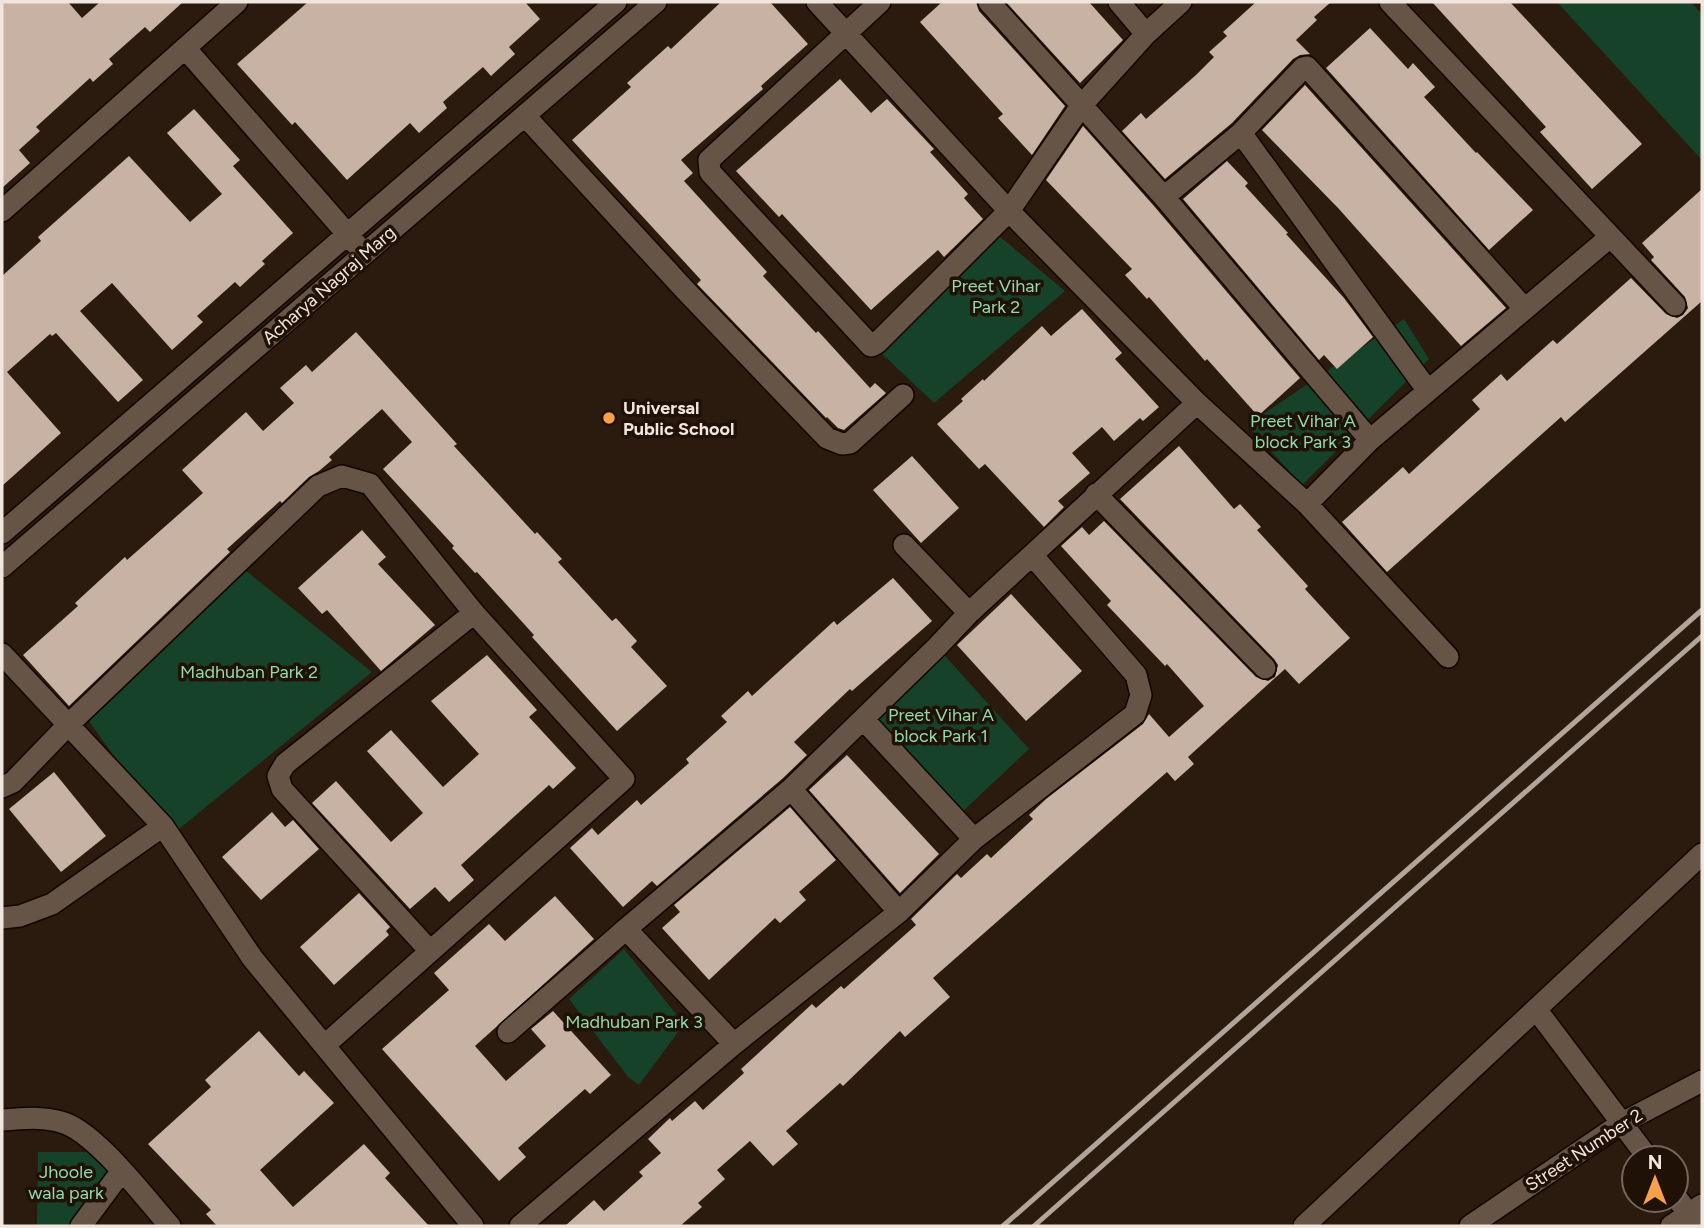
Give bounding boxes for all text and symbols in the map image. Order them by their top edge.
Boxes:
street label: Acharya Nagraj Marg [258,221,400,349]
park label: Preet Vihar Park 2 [951,275,1041,318]
place label: Universal Public School [623,397,734,440]
marker: Universal Public School [601,410,617,426]
park label: Preet Vihar A block Park 3 [1250,410,1356,453]
park label: Madhuban Park 2 [180,661,318,683]
park label: Preet Vihar A block Park 1 [888,704,994,747]
park label: Madhuban Park 3 [565,1011,703,1033]
street label: Street Number 2 [1521,1104,1647,1196]
north arrow [1620,1144,1690,1214]
text: N [1648,1151,1662,1174]
park label: Jhoole wala park [28,1161,104,1204]

